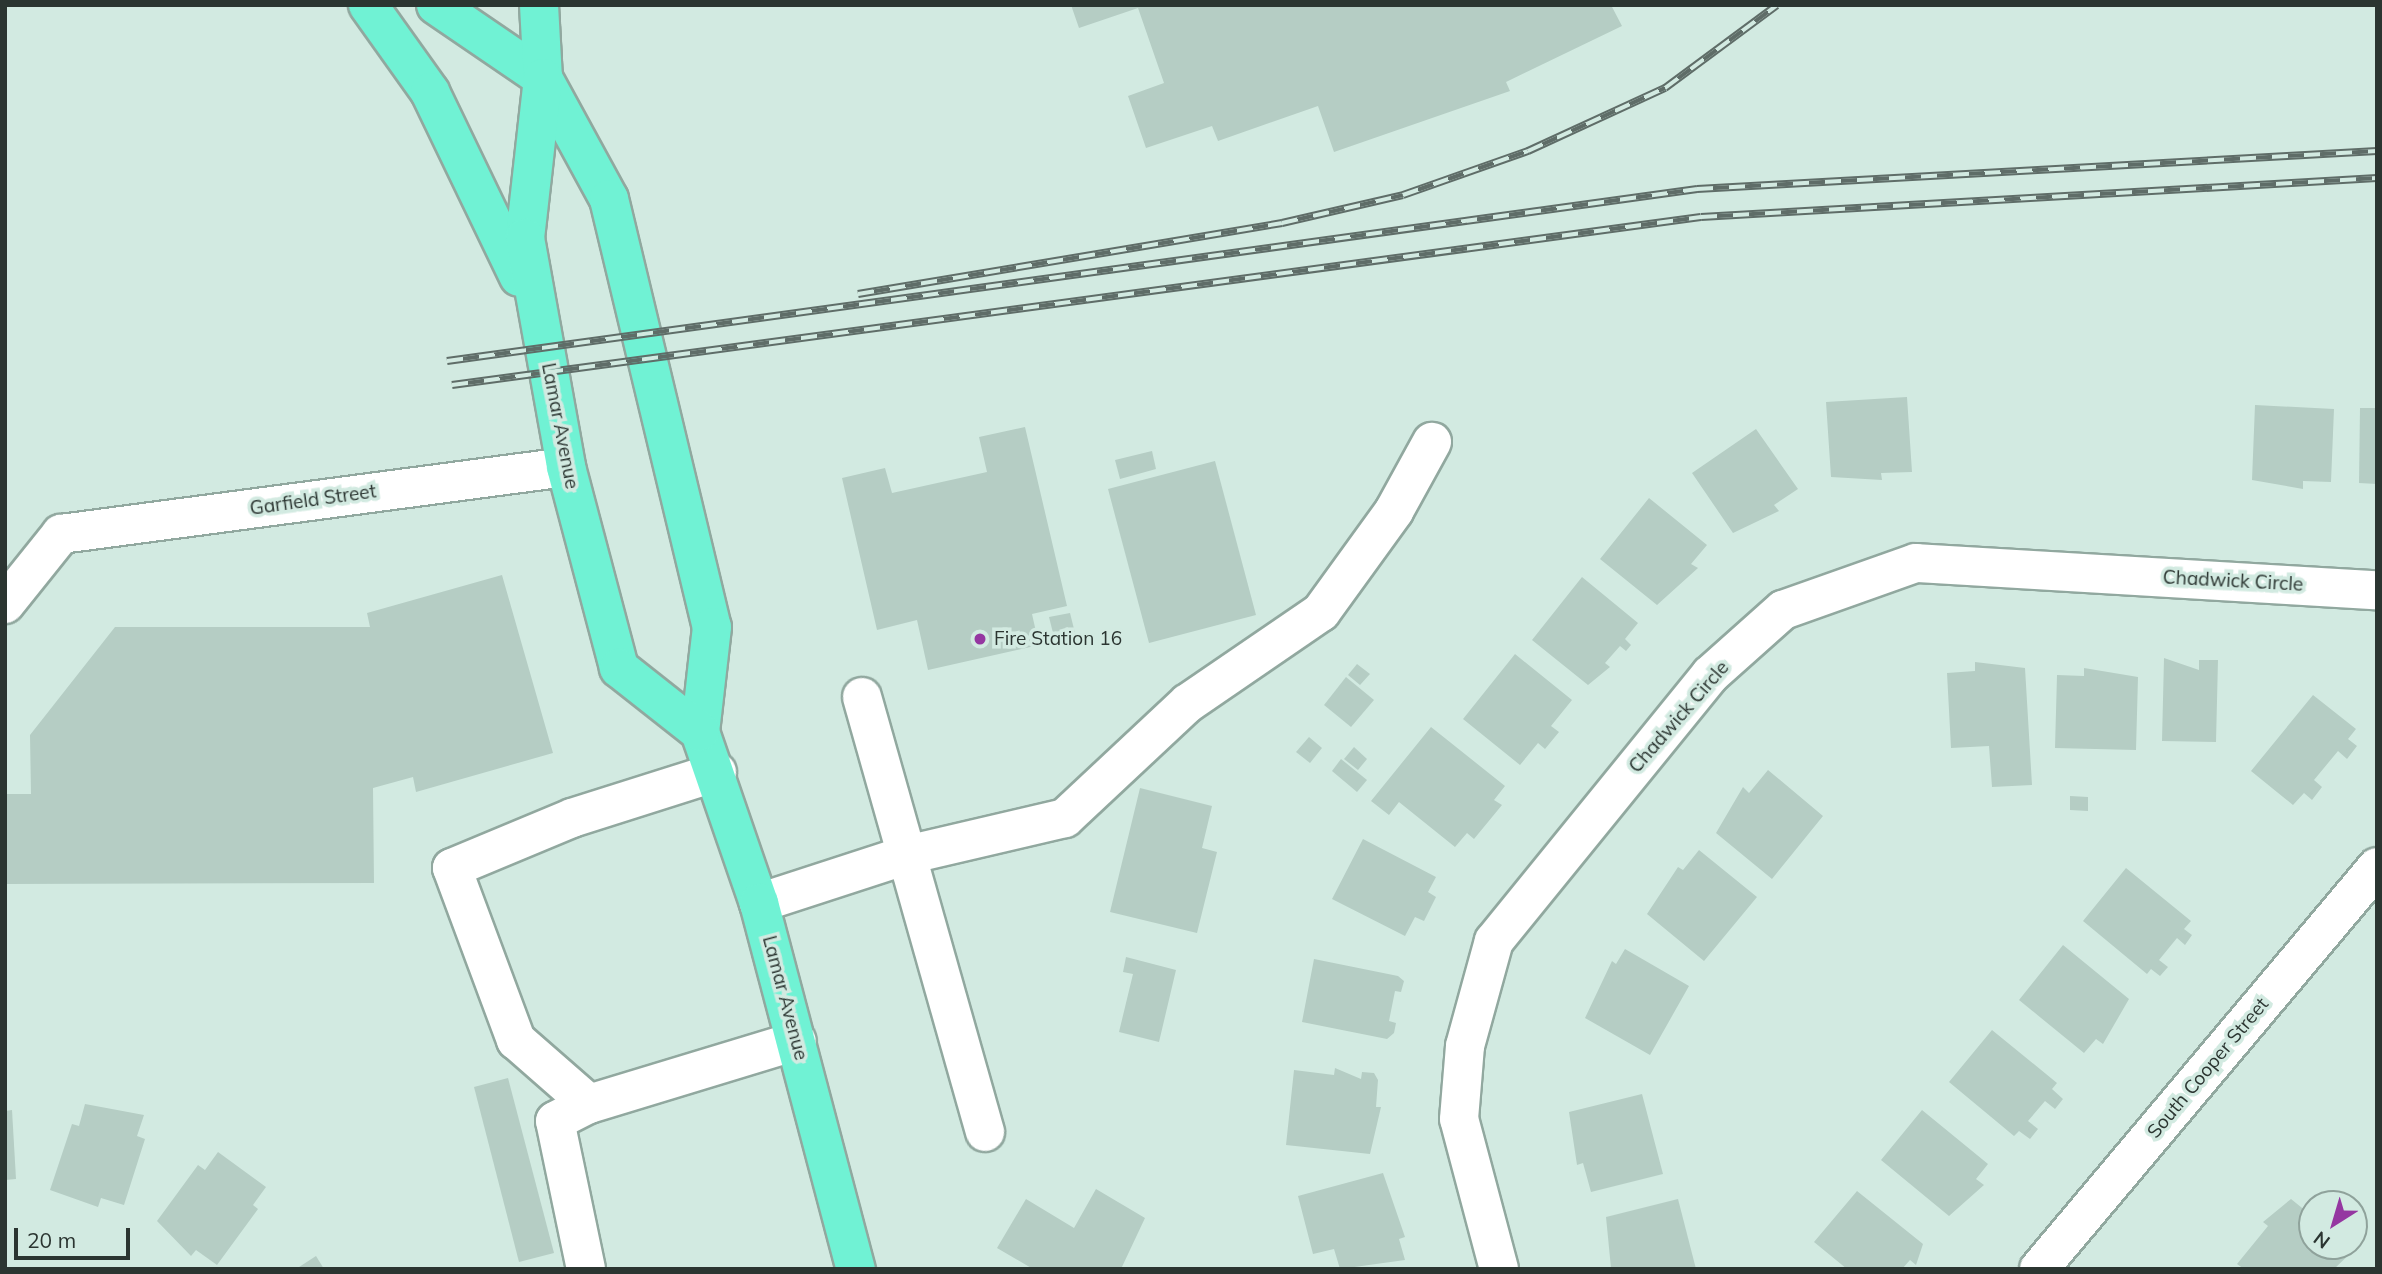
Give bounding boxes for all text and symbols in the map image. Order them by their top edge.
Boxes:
street label: Lamar Avenue [537,361,583,491]
street label: Garfield Street [248,480,378,520]
street label: Chadwick Circle [2162,566,2304,596]
place label: Fire Station 16 [994,628,1122,650]
marker: Fire Station 16 [972,631,988,647]
street label: Chadwick Circle [1624,656,1734,778]
street label: Lamar Avenue [757,933,813,1063]
street label: South Cooper Street [2143,993,2273,1143]
north arrow [2298,1190,2368,1260]
scale bar [18,1214,133,1258]
text: N [2309,1226,2335,1254]
text: 20 m [27,1227,76,1253]

